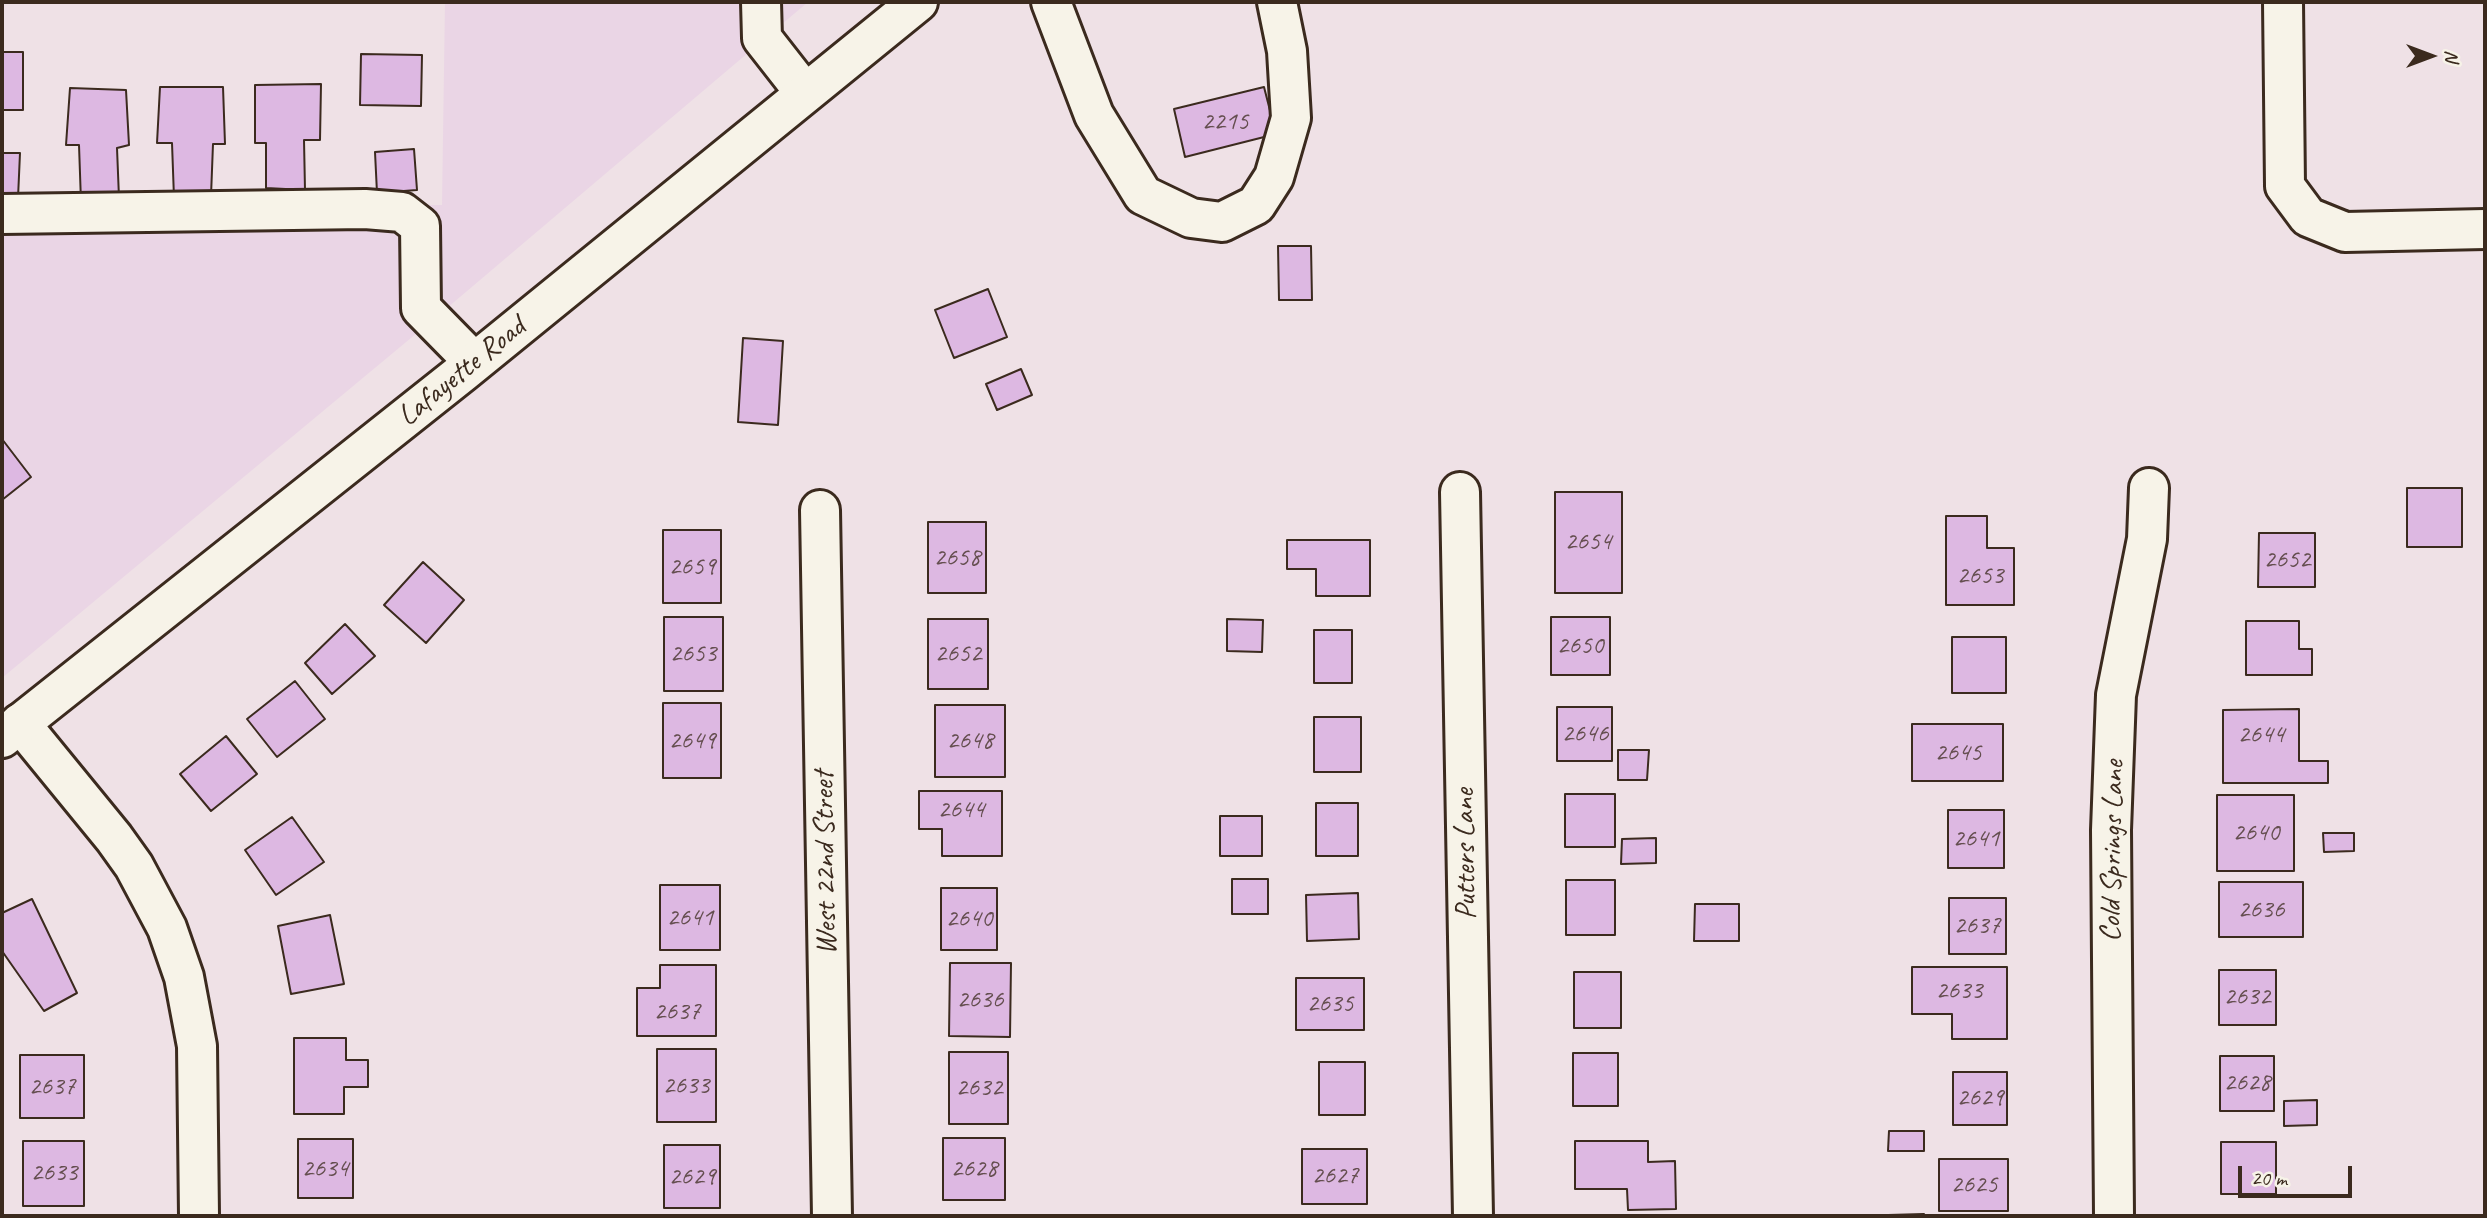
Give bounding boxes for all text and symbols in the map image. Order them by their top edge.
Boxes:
north arrow [2396,21,2466,91]
text: N [2440,50,2464,62]
house number: 2215 [1202,106,1248,138]
street label: Lafayette Road [391,310,533,434]
house number: 2654 [1565,526,1611,558]
house number: 2658 [934,542,980,574]
house number: 2652 [2264,544,2310,576]
house number: 2659 [669,551,715,583]
house number: 2653 [1957,560,2003,592]
house number: 2650 [1557,630,1603,662]
house number: 2653 [670,638,716,670]
house number: 2652 [935,638,981,670]
house number: 2646 [1562,718,1608,750]
house number: 2644 [2238,719,2284,751]
house number: 2649 [669,725,715,757]
house number: 2648 [947,725,993,757]
house number: 2645 [1935,737,1981,769]
street label: Cold Springs Lane [2093,760,2133,942]
street label: West 22nd Street [806,771,846,955]
street label: Putters Lane [1447,788,1485,920]
house number: 2644 [938,794,984,826]
house number: 2640 [2233,817,2279,849]
house number: 2641 [1953,823,1999,855]
house number: 2636 [2238,894,2284,926]
house number: 2641 [667,902,713,934]
house number: 2640 [946,903,992,935]
house number: 2637 [1954,910,2000,942]
house number: 2633 [1936,975,1982,1007]
house number: 2632 [2224,981,2270,1013]
house number: 2636 [957,984,1003,1016]
house number: 2635 [1307,988,1353,1020]
house number: 2637 [654,996,700,1028]
house number: 2628 [2224,1067,2270,1099]
house number: 2633 [663,1070,709,1102]
house number: 2637 [29,1071,75,1103]
house number: 2632 [956,1072,1002,1104]
house number: 2629 [1957,1082,2003,1114]
scale bar [2242,1152,2356,1196]
house number: 2634 [302,1153,348,1185]
house number: 2628 [951,1153,997,1185]
house number: 2633 [31,1157,77,1189]
house number: 2627 [1312,1160,1358,1192]
house number: 2629 [669,1161,715,1193]
text: 20 m [2251,1165,2287,1191]
house number: 2625 [1951,1169,1997,1201]

